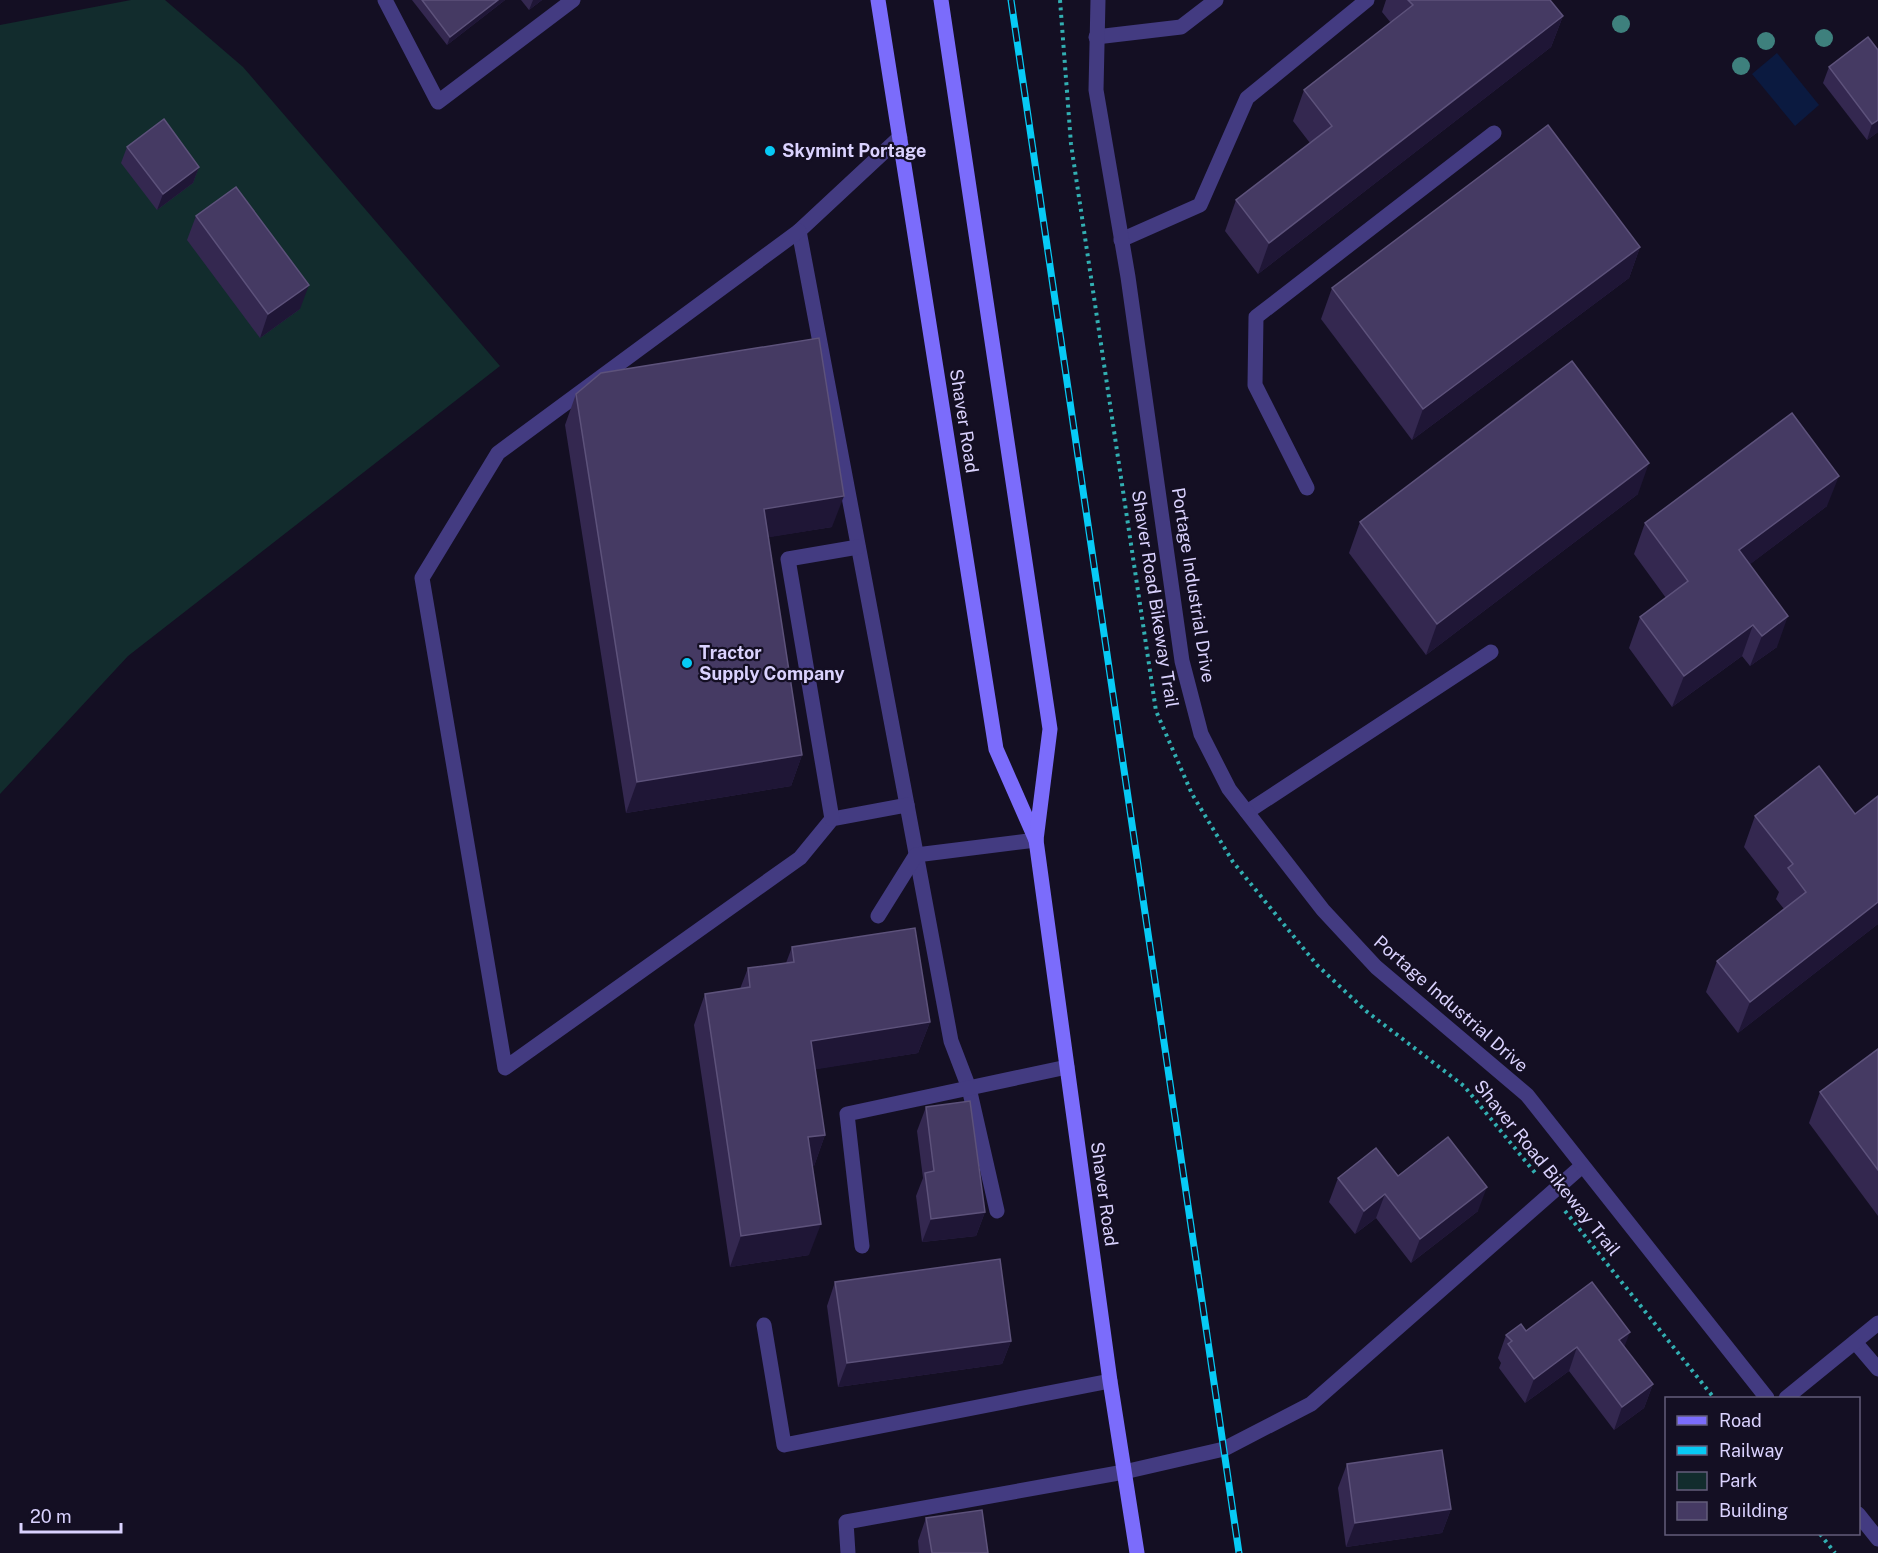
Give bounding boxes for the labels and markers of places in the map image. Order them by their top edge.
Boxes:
place label: Skymint Portage [782,140,926,161]
marker: Skymint Portage [763,144,777,158]
place label: Tractor Supply Company [699,642,845,684]
marker: Tractor Supply Company [680,656,694,670]

